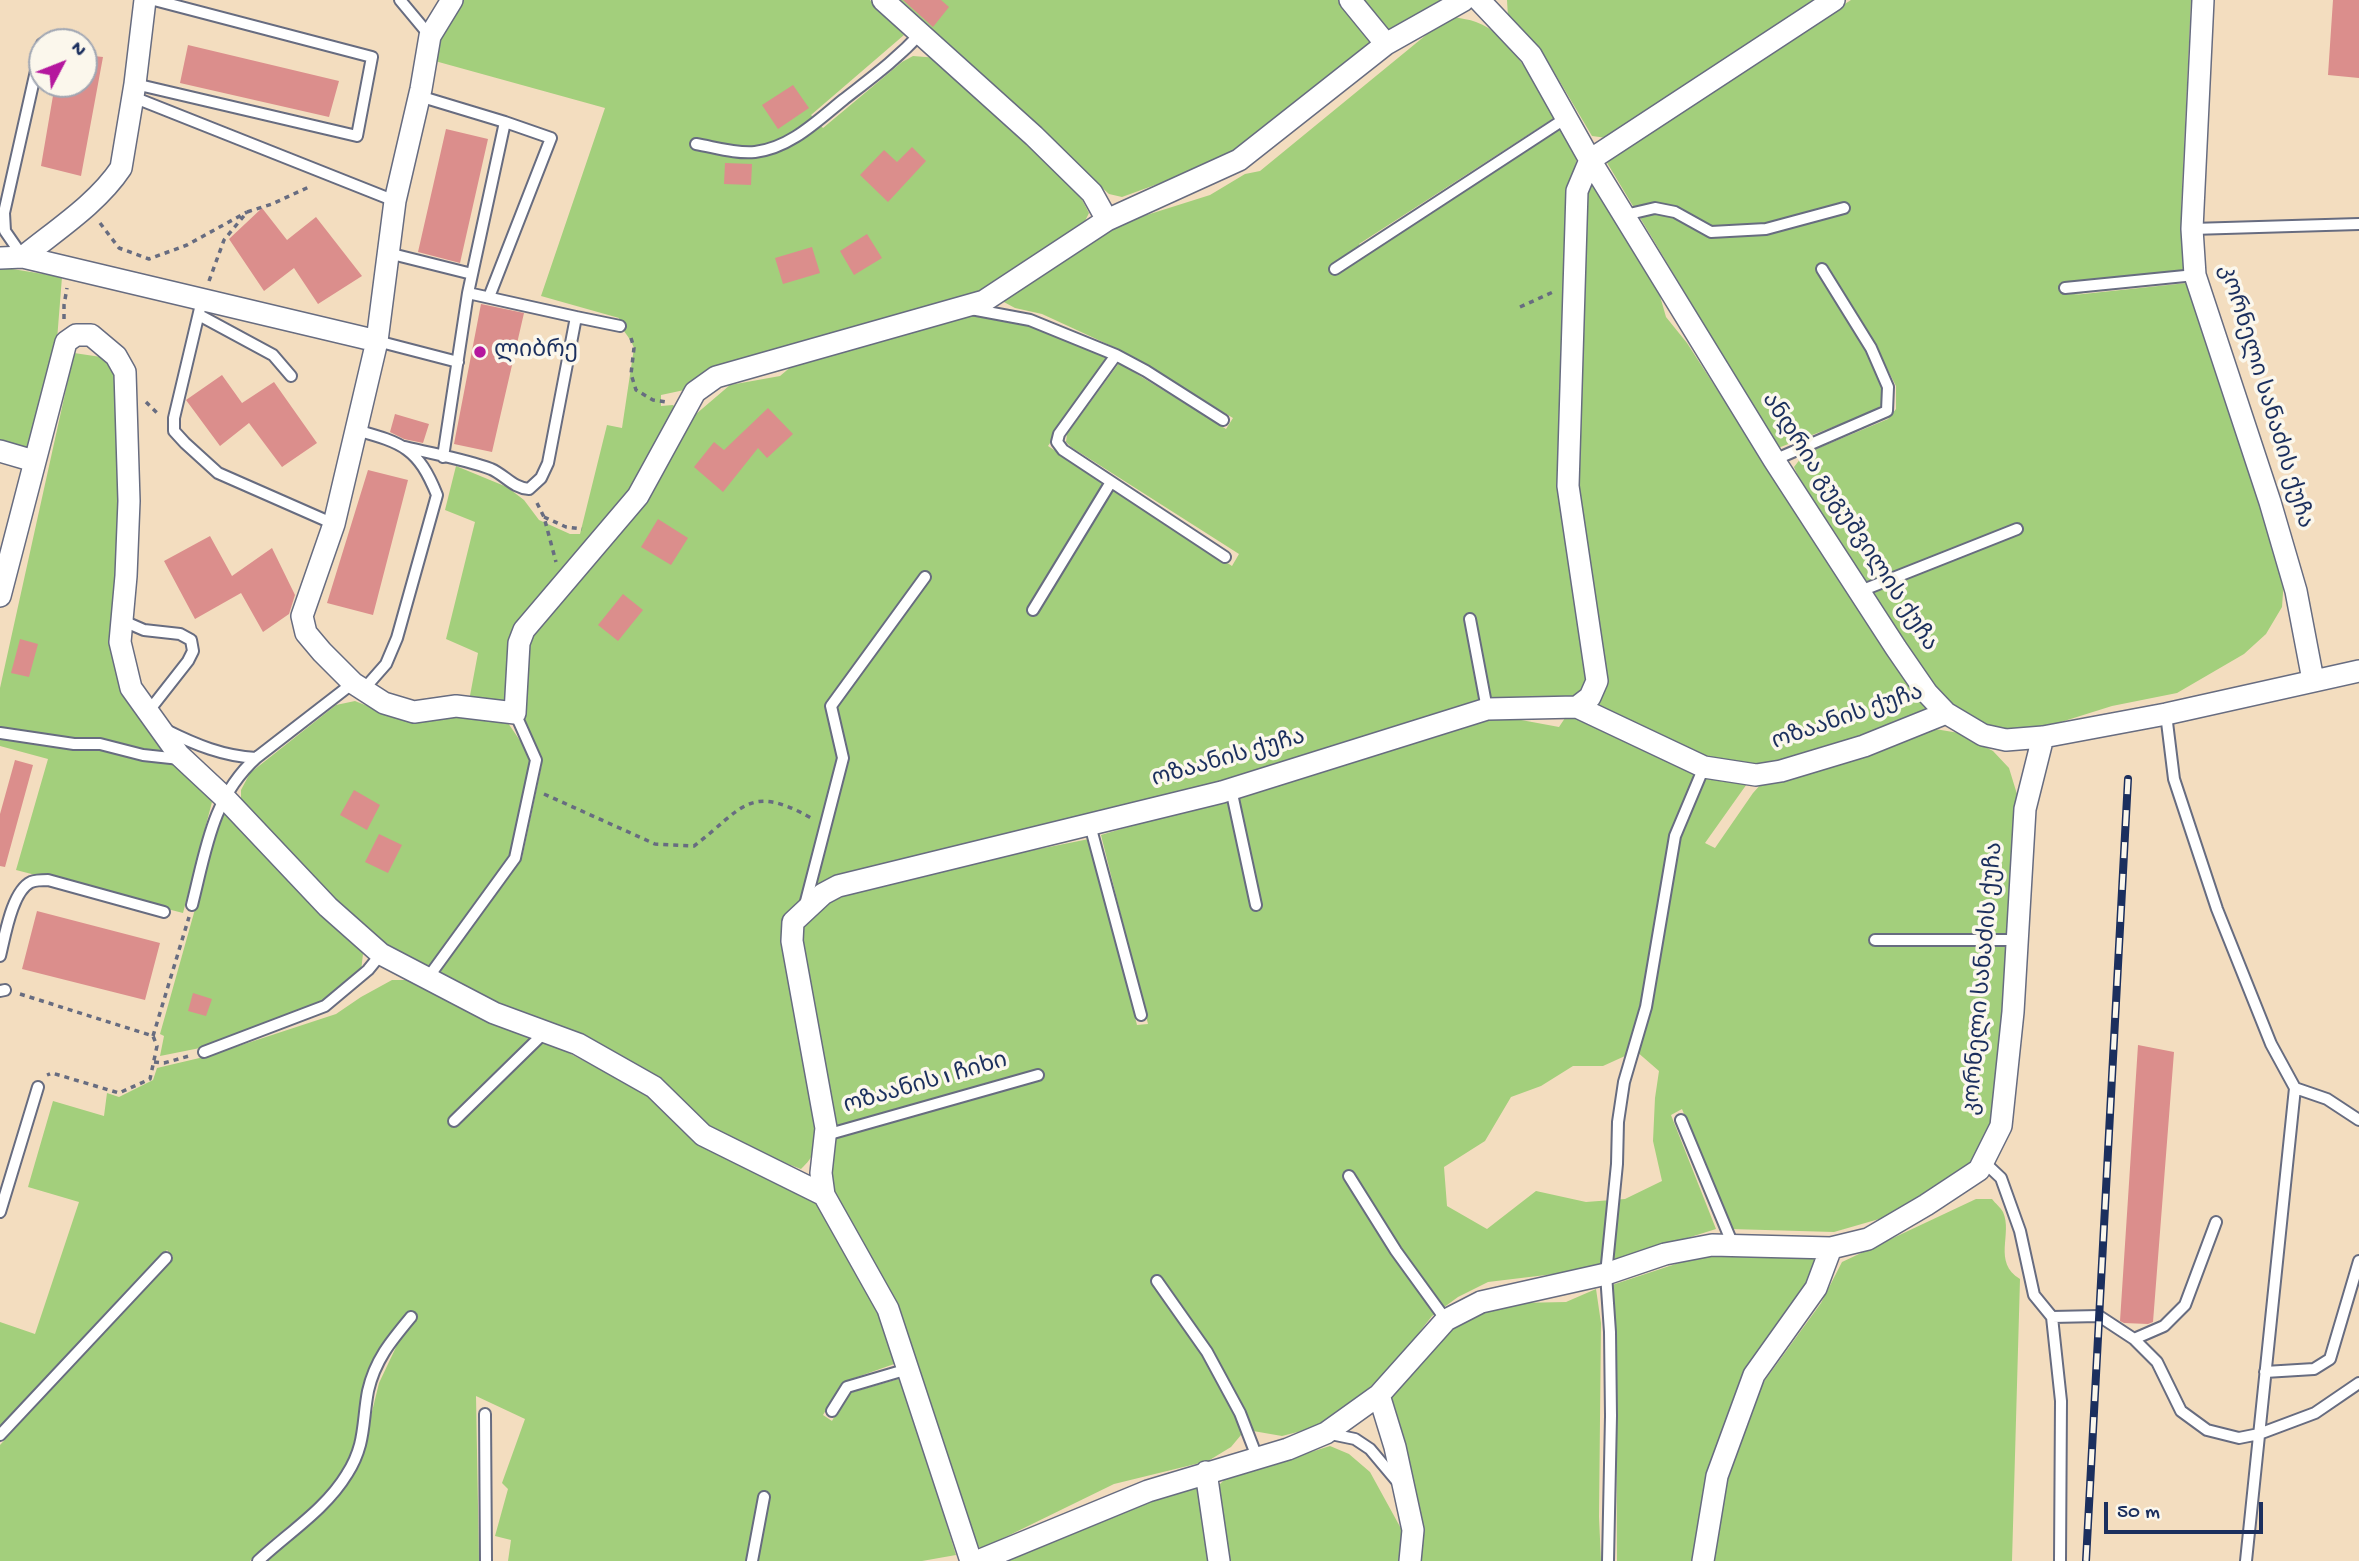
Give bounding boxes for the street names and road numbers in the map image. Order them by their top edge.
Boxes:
street label: კორნელი სანაძის ქუჩა [2211,262,2317,532]
street label: ანდრია გუგუშვილის ქუჩა [1754,388,1942,658]
street label: ოზაანის ქუჩა [1769,680,1927,758]
street label: ოზაანის ქუჩა [1149,725,1309,795]
street label: კორნელი სანაძის ქუჩა [1959,841,2011,1117]
street label: ოზაანის I ჩიხი [841,1048,1011,1122]

